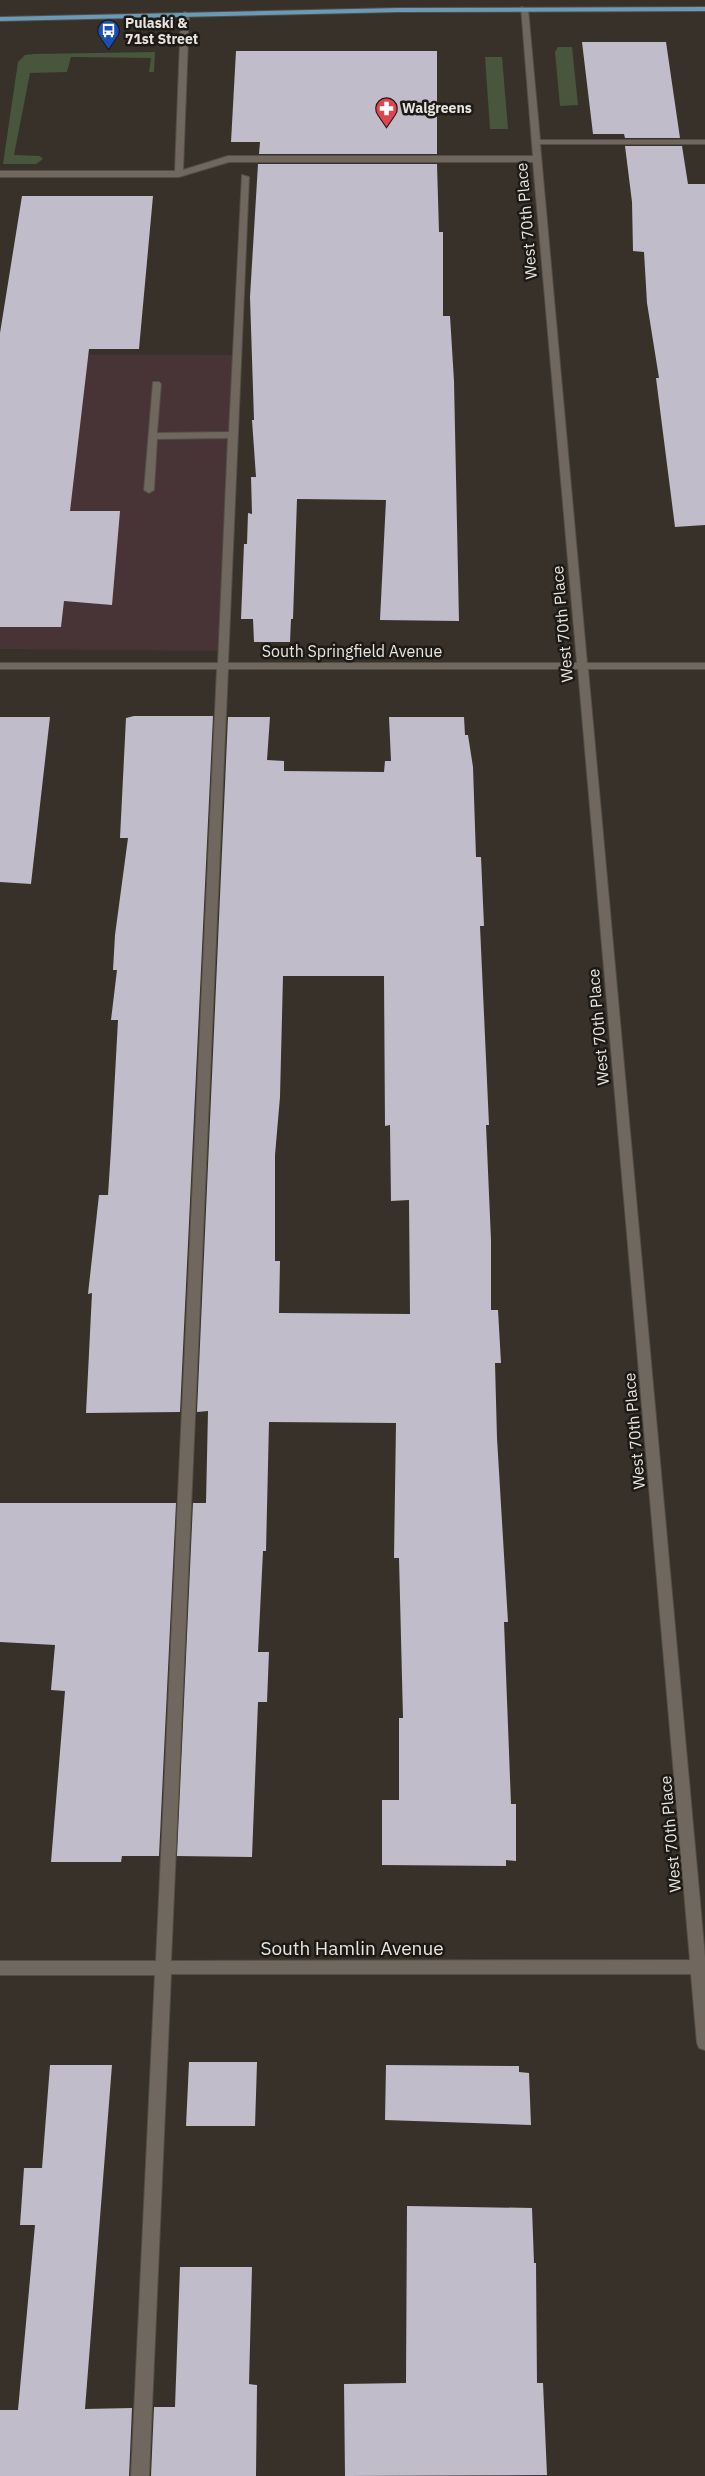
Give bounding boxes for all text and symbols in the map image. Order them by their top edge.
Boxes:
place label: Pulaski & 71st Street [125,14,198,48]
bus stop icon: Pulaski & 71st Street [97,19,121,50]
pharmacy icon: Walgreens [374,96,398,127]
place label: Walgreens [402,99,472,117]
street label: West 70th Place [511,162,541,280]
street label: West 70th Place [547,565,577,683]
street label: South Springfield Avenue [262,641,442,661]
street label: West 70th Place [583,968,613,1086]
street label: West 70th Place [619,1372,649,1490]
street label: West 70th Place [655,1775,685,1893]
street label: South Hamlin Avenue [260,1936,444,1960]

